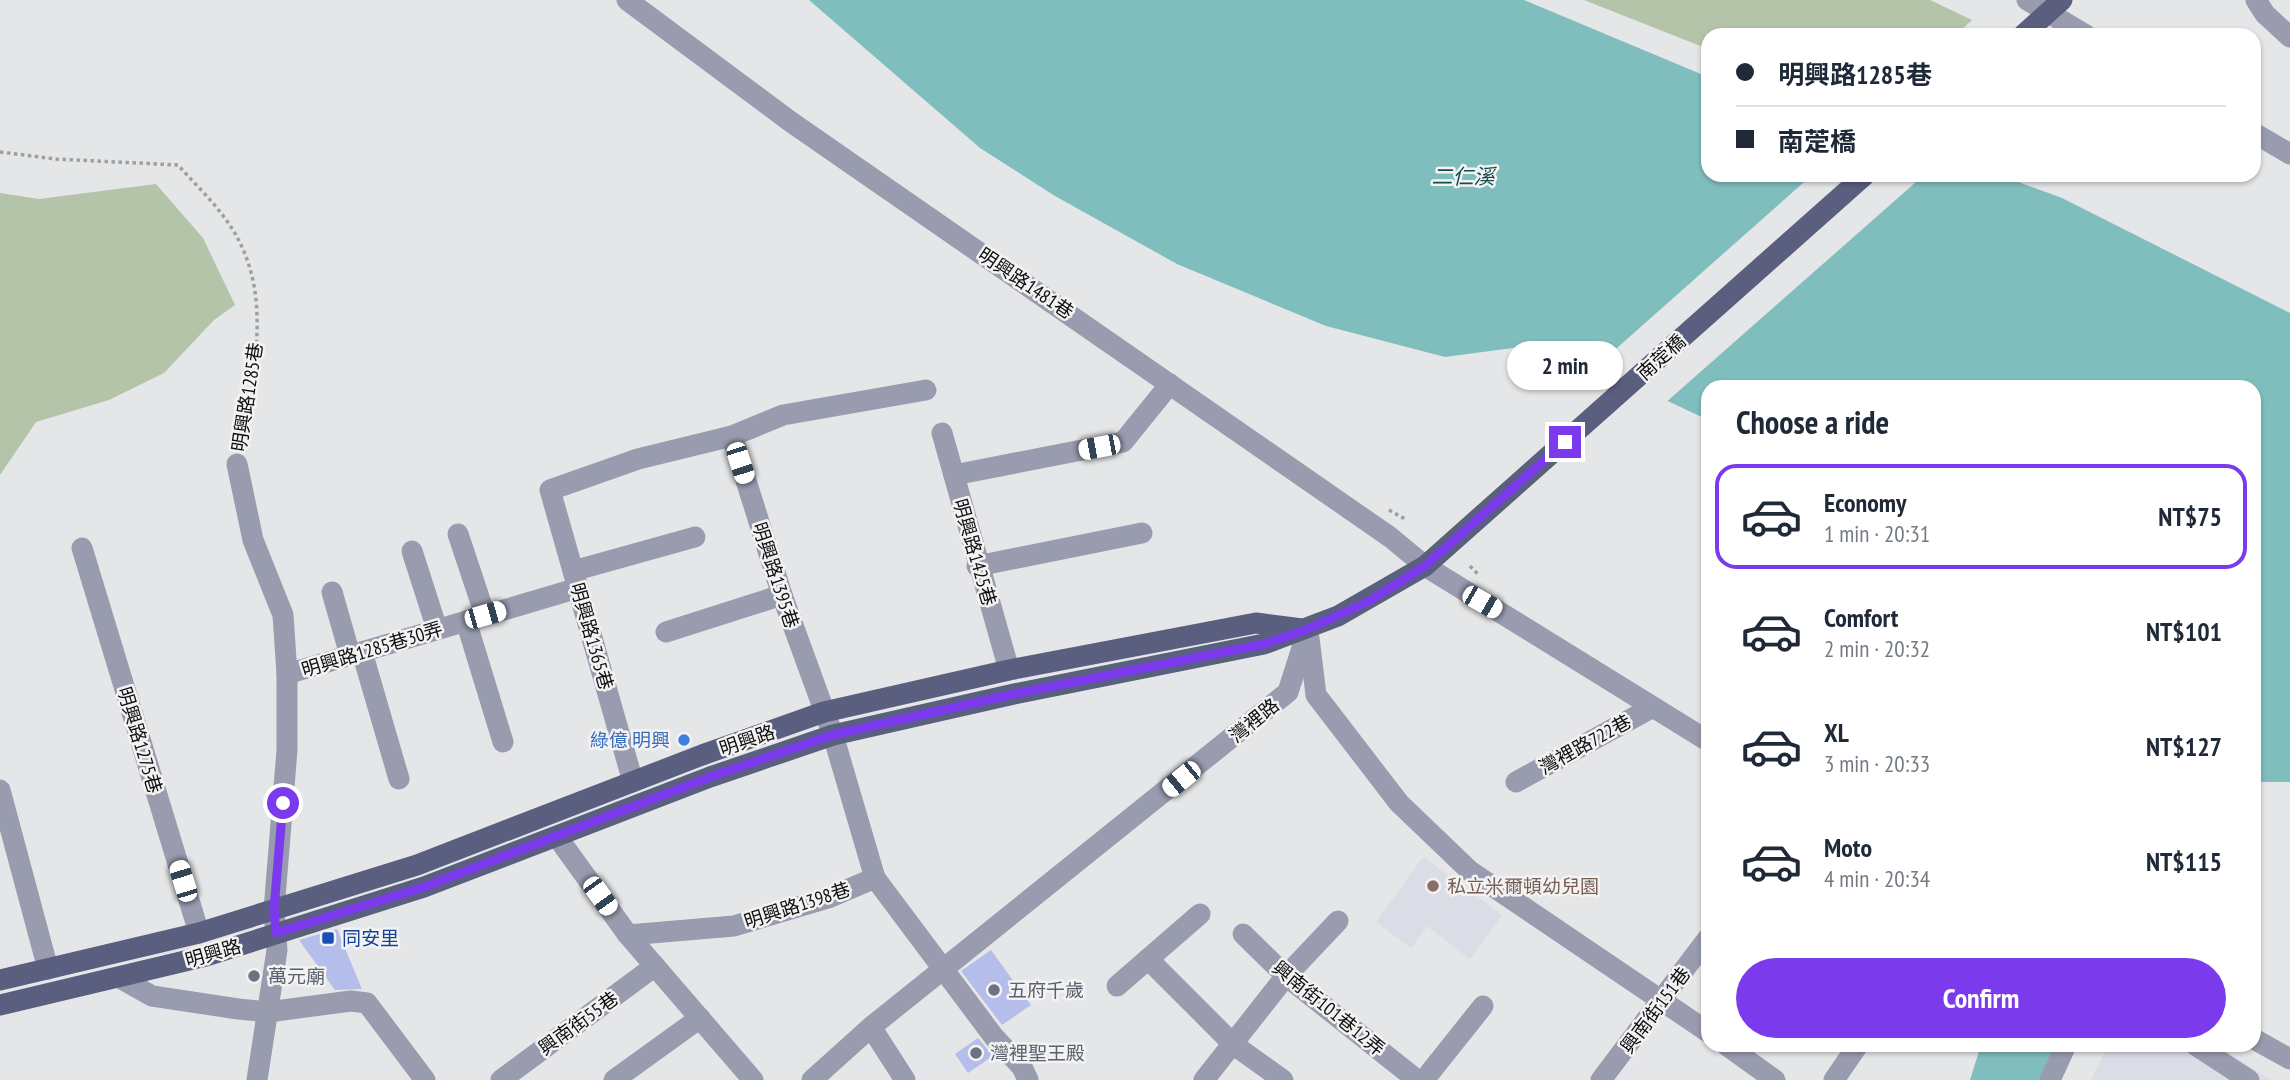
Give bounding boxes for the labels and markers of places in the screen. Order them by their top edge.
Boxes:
place label: 綠億 明興 [590,728,670,752]
marker: 綠億 明興 [676,732,692,748]
place label: 私立米爾頓幼兒園 [1447,874,1599,898]
marker: 私立米爾頓幼兒園 [1425,878,1441,894]
place label: 同安里 [342,926,399,950]
marker: 同安里 [320,930,336,946]
place label: 萬元廟 [268,964,325,988]
marker: 萬元廟 [246,968,262,984]
place label: 五府千歲 [1008,978,1084,1002]
marker: 五府千歲 [986,982,1002,998]
place label: 灣裡聖王殿 [990,1041,1085,1065]
marker: 灣裡聖王殿 [968,1045,984,1061]

